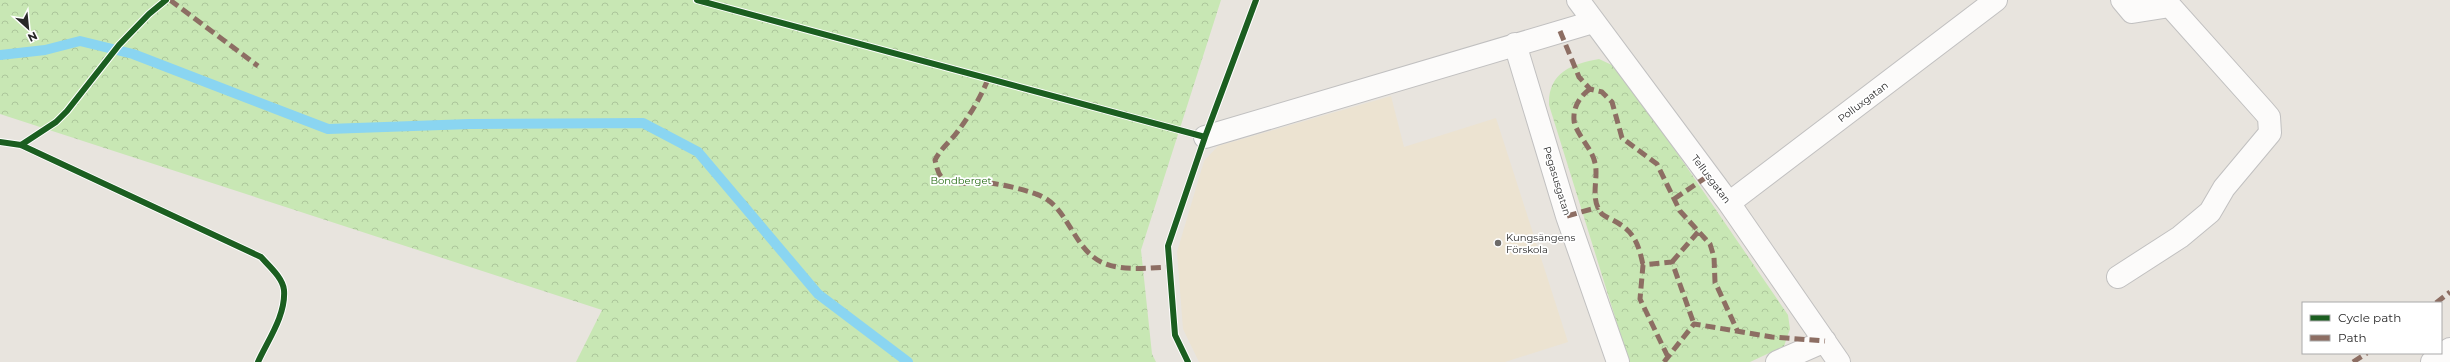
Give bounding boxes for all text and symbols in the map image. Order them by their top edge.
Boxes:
north arrow [8,8,48,48]
text: N [25,29,40,45]
street label: Polluxgatan [1835,79,1891,125]
street label: Pegasusgatan [1540,145,1574,217]
street label: Tellusgatan [1689,152,1733,206]
park label: Bondberget [930,174,992,187]
place label: Kungsängens Förskola [1506,231,1575,256]
marker: Kungsängens Förskola [1493,238,1503,248]
legend [2302,302,2442,354]
text: Cycle path [2338,310,2401,325]
text: Path [2338,330,2367,345]

